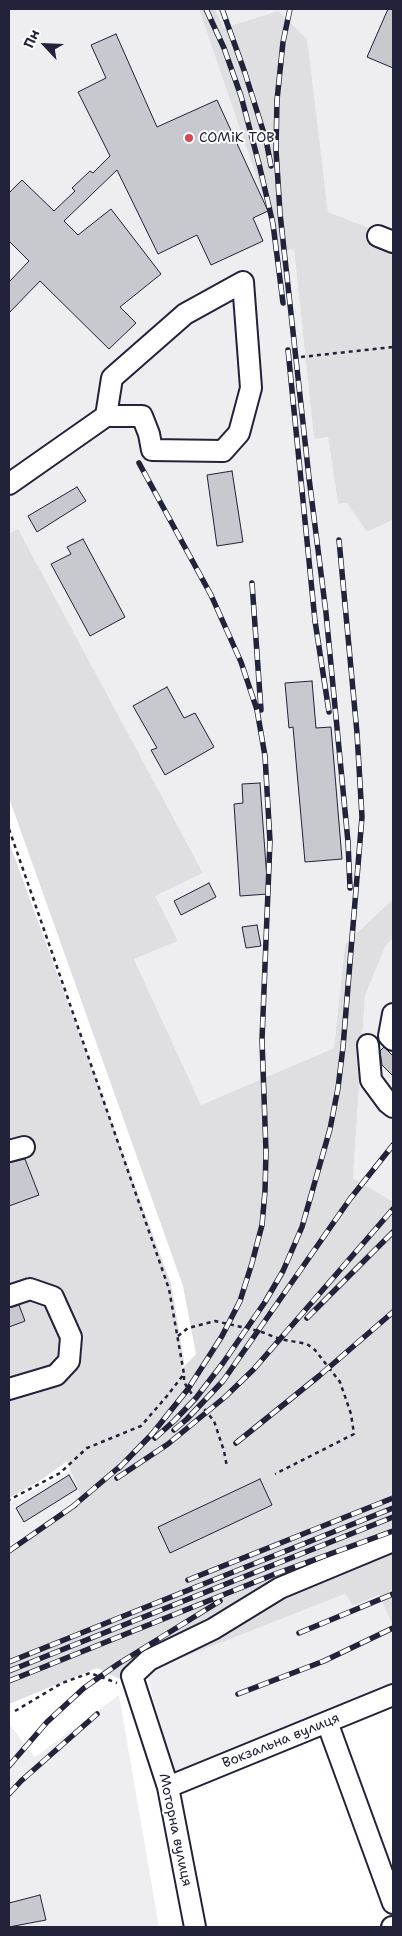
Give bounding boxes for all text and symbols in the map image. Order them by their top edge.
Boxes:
north arrow [20,20,70,70]
text: Пн [19,26,43,51]
place label: СОМіК ТОВ [199,130,275,146]
marker: СОМіК ТОВ [183,132,195,144]
street label: Вокзальна вулиця [220,1710,342,1772]
street label: Моторна вулиця [155,1772,195,1888]

